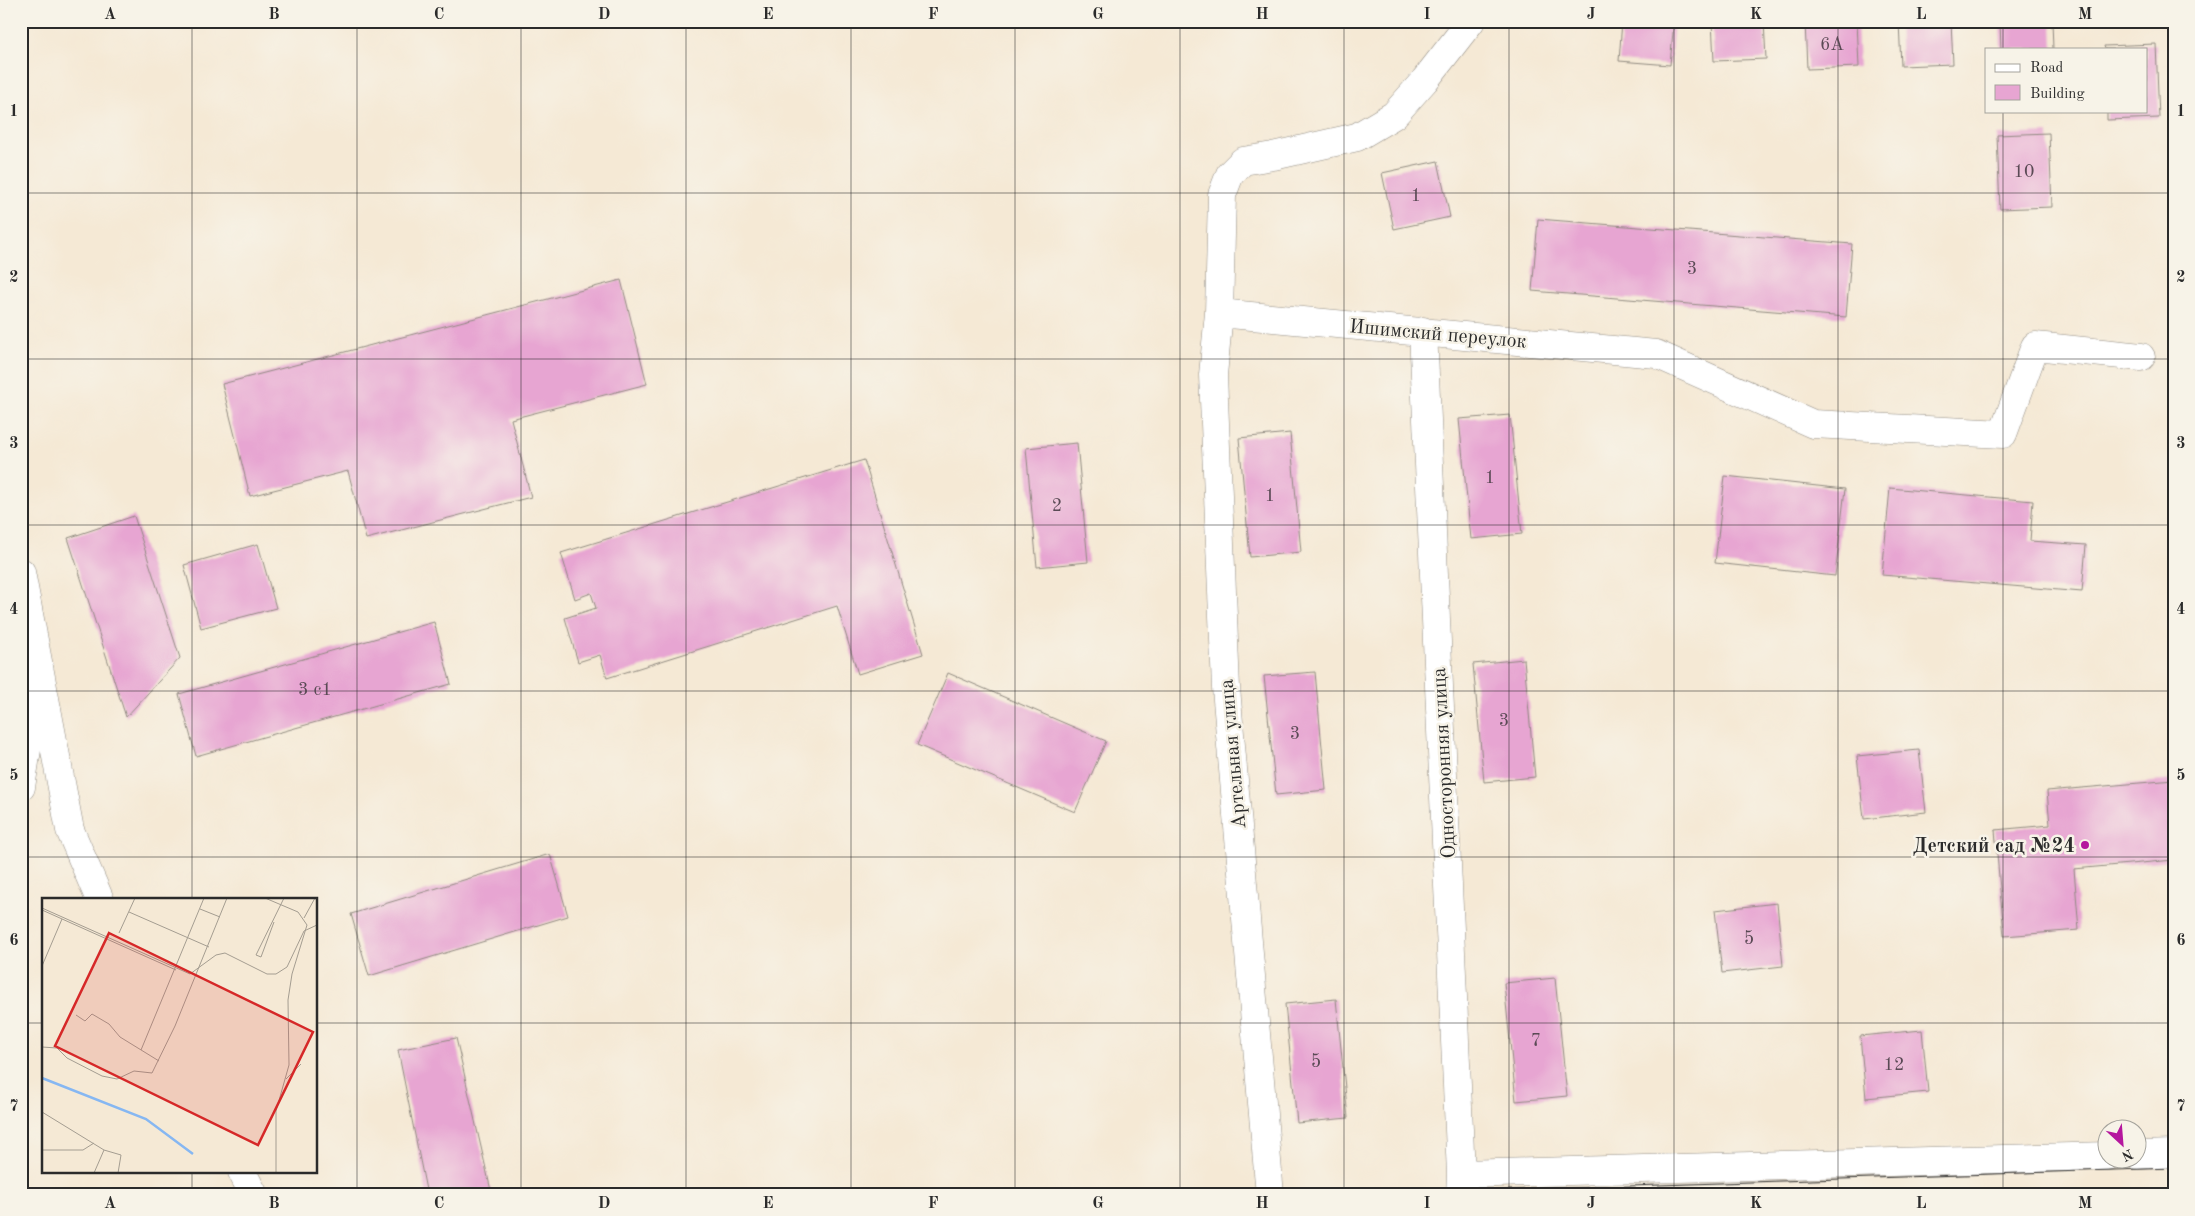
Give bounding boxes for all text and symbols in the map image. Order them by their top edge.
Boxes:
text: A [104,7,116,23]
text: B [268,7,280,23]
text: C [434,7,444,23]
text: D [598,7,610,23]
text: E [762,7,774,23]
text: F [928,7,939,23]
text: G [1092,7,1104,23]
text: H [1255,7,1269,23]
text: I [1423,7,1431,23]
text: J [1587,7,1596,23]
text: K [1750,7,1762,23]
text: L [1916,7,1927,23]
text: M [2078,7,2092,23]
house number: 6А [1820,36,1844,54]
legend [1985,48,2148,112]
text: Road [2030,61,2064,76]
text: Building [2030,87,2085,102]
text: 1 [9,104,19,120]
text: 1 [2176,104,2186,120]
house number: 10 [2014,163,2034,181]
house number: 1 [1411,187,1421,205]
house number: 3 [1687,260,1697,278]
text: 2 [9,270,19,286]
text: 2 [2176,270,2186,286]
street label: Ишимский переулок [1348,317,1527,353]
text: 3 [9,436,19,452]
text: 3 [2176,436,2186,452]
house number: 1 [1485,469,1495,487]
house number: 1 [1265,487,1275,505]
house number: 2 [1052,497,1062,515]
text: 4 [9,602,19,618]
text: 4 [2176,602,2186,618]
street label: Односторонняя улица [1430,667,1460,859]
street label: Артельная улица [1217,678,1251,830]
house number: 3 с1 [298,681,332,699]
house number: 3 [1499,712,1509,730]
house number: 3 [1290,725,1300,743]
text: 5 [9,768,19,784]
text: 5 [2176,768,2186,784]
place label: Детский сад №24 [1913,837,2075,857]
marker: Детский сад №24 [2079,839,2091,851]
inset map [42,898,318,1174]
house number: 5 [1744,930,1754,948]
text: 6 [9,933,19,949]
text: 6 [2176,933,2186,949]
house number: 7 [1531,1032,1541,1050]
house number: 5 [1311,1053,1321,1071]
house number: 12 [1884,1056,1904,1074]
text: 7 [9,1099,19,1115]
text: 7 [2176,1099,2186,1115]
north arrow [2098,1118,2148,1168]
text: N [2119,1146,2135,1164]
text: A [104,1196,116,1212]
text: B [268,1196,280,1212]
text: C [434,1196,444,1212]
text: D [598,1196,610,1212]
text: E [762,1196,774,1212]
text: F [928,1196,939,1212]
text: G [1092,1196,1104,1212]
text: H [1255,1196,1269,1212]
text: I [1423,1196,1431,1212]
text: J [1587,1196,1596,1212]
text: K [1750,1196,1762,1212]
text: L [1916,1196,1927,1212]
text: M [2078,1196,2092,1212]

